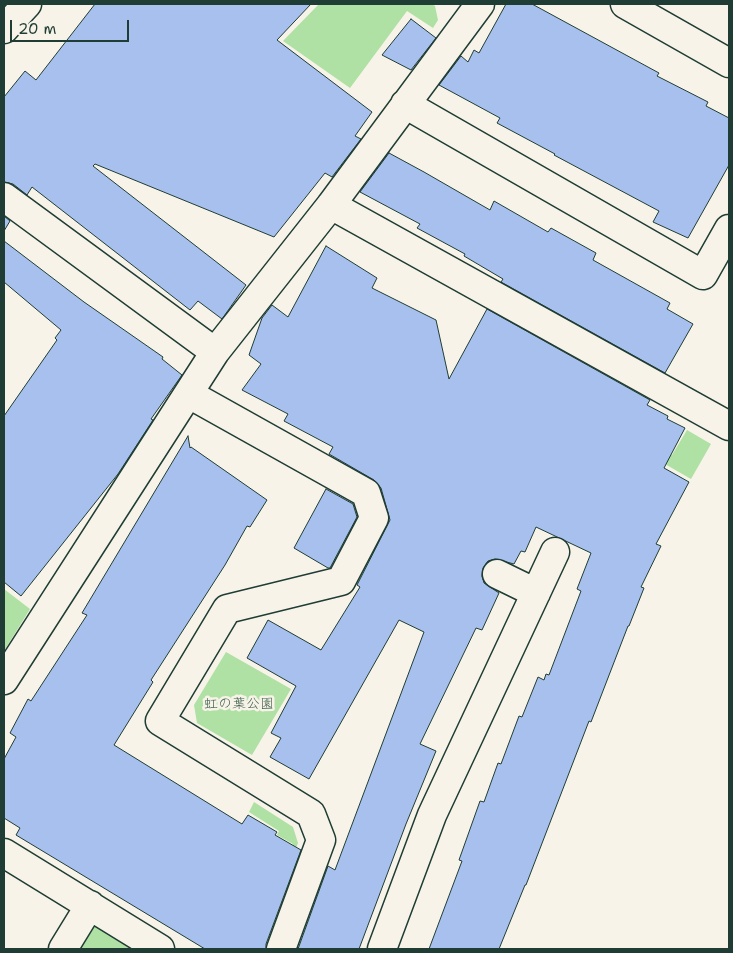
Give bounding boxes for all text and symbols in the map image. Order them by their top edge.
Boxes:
scale bar [12,10,131,42]
text: 20 m [18,19,57,39]
park label: 虹の葉公園 [204,696,274,712]

